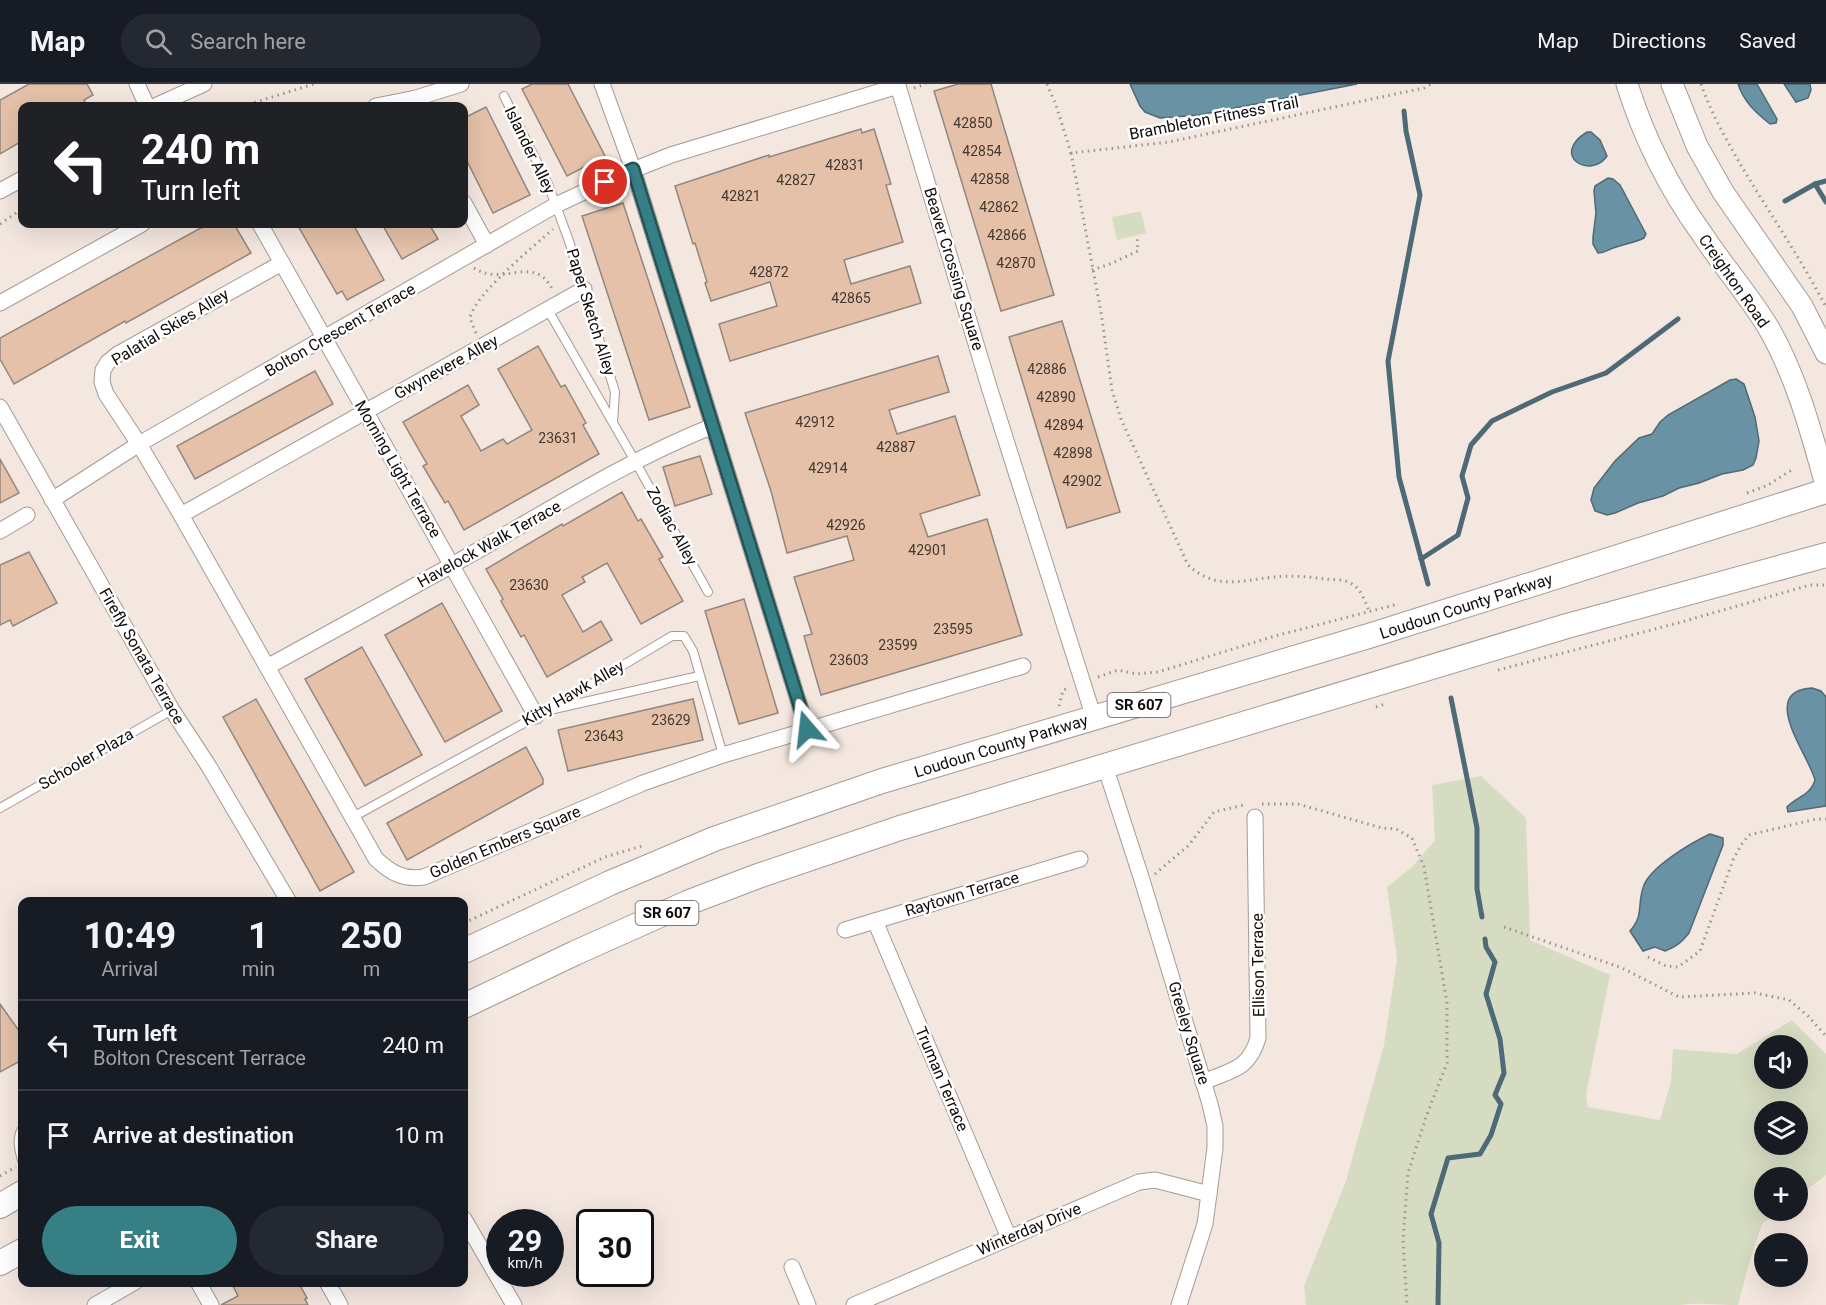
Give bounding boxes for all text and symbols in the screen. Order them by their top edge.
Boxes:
search box [121,14,541,68]
text: Map [30,25,85,58]
icon: search [142,25,175,58]
text: Search here [190,29,306,54]
text: Map [1537,29,1579,53]
text: Directions [1612,29,1706,53]
text: Saved [1739,29,1796,53]
street label: Brambleton Fitness Trail [1128,92,1300,144]
street label: Islander Alley [501,103,560,197]
house number: 42850 [953,115,993,131]
text: 240 m [141,125,260,174]
icon: left [42,126,120,204]
house number: 42854 [962,143,1002,159]
pin [579,156,630,207]
house number: 42831 [825,157,865,173]
icon: arrive [588,165,621,198]
house number: 42858 [970,171,1010,187]
house number: 42827 [776,172,816,188]
text: Turn left [141,175,241,207]
street label: Beaver Crossing Square [920,185,988,353]
house number: 42821 [721,188,761,204]
house number: 42862 [979,199,1019,215]
house number: 42866 [987,227,1027,243]
street label: Creighton Road [1695,231,1773,331]
street label: Paper Sketch Alley [563,246,620,378]
house number: 42870 [996,255,1036,271]
house number: 42872 [749,264,789,280]
street label: Bolton Crescent Terrace [261,279,419,381]
street label: Palatial Skies Alley [108,284,232,369]
house number: 42865 [831,290,871,306]
street label: Gwynevere Alley [391,330,502,403]
house number: 42886 [1027,361,1067,377]
house number: 42890 [1036,389,1076,405]
street label: Morning Light Terrace [351,397,445,541]
house number: 42912 [795,414,835,430]
house number: 42894 [1044,417,1084,433]
house number: 23631 [538,430,578,446]
house number: 42887 [876,439,916,455]
house number: 42898 [1053,445,1093,461]
house number: 42914 [808,460,848,476]
house number: 42902 [1062,473,1102,489]
street label: Zodiac Alley [643,483,702,569]
street label: Havelock Walk Terrace [414,497,564,591]
house number: 42926 [826,517,866,533]
house number: 42901 [908,542,948,558]
street label: Loudoun County Parkway [1377,569,1555,643]
house number: 23630 [509,577,549,593]
street label: Firefly Sonata Terrace [95,584,189,728]
house number: 23595 [933,621,973,637]
house number: 23599 [878,637,918,653]
house number: 23603 [829,652,869,668]
street label: Kitty Hawk Alley [519,656,628,730]
road number: SR 607 [1108,693,1170,717]
position arrow [775,697,839,761]
street label: Loudoun County Parkway [912,710,1091,782]
house number: 23629 [651,712,691,728]
street label: Schooler Plaza [35,724,137,794]
house number: 23643 [584,728,624,744]
street label: Golden Embers Square [427,802,583,882]
street label: Raytown Terrace [903,868,1021,920]
road number: SR 607 [636,901,698,925]
street label: Ellison Terrace [1248,913,1268,1017]
text: 10:49 [83,915,176,957]
text: 1 [248,915,269,957]
text: 250 [341,915,403,957]
text: Arrival [101,957,158,981]
text: min [242,957,275,981]
text: m [363,957,380,981]
street label: Greeley Square [1164,979,1214,1087]
text: Turn left [93,1021,177,1046]
street label: Truman Terrace [911,1024,973,1134]
icon: left [42,1029,75,1062]
text: 240 m [382,1033,444,1058]
map controls [1754,1035,1808,1287]
button: sound [1754,1035,1808,1089]
text: Bolton Crescent Terrace [93,1046,306,1070]
button: layers [1754,1101,1808,1155]
icon: arrive [42,1119,75,1152]
text: Arrive at destination [93,1123,294,1148]
text: 10 m [395,1123,444,1148]
button: + [1754,1167,1808,1221]
street label: Winterday Drive [974,1199,1084,1259]
button: Exit [42,1206,237,1275]
button: Share [249,1206,444,1275]
speed limit sign: 30 [576,1209,654,1287]
text: 29 [508,1223,542,1258]
button: − [1754,1233,1808,1287]
text: km/h [507,1254,543,1272]

